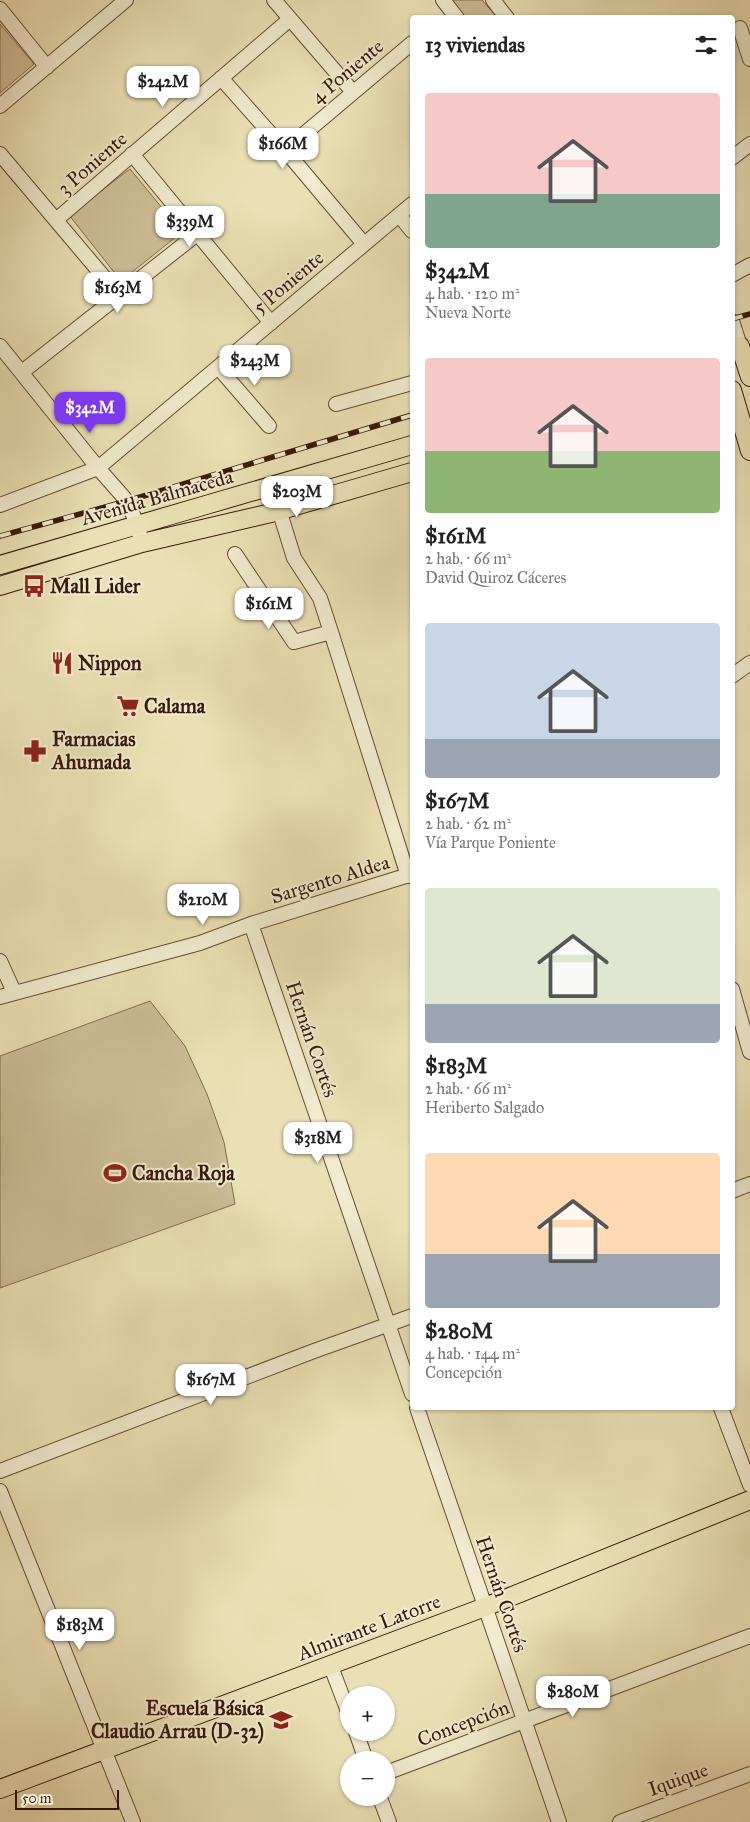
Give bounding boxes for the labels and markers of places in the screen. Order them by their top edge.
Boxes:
pin: $242M [128,66,198,108]
pin: $166M [248,128,318,170]
pin: $339M [155,206,225,248]
pin: $163M [83,272,153,314]
pin: $243M [220,344,290,387]
pin: $342M [55,392,125,434]
pin: $203M [262,476,332,518]
bus stop icon: Mall Lider [21,573,47,599]
place label: Mall Lider [50,574,141,598]
pin: $161M [234,588,304,630]
restaurant icon: Nippon [49,650,75,676]
place label: Nippon [78,651,142,676]
supermarket icon: Calama [115,693,141,719]
place label: Calama [144,694,206,718]
place label: Farmacias Ahumada [50,727,136,774]
pharmacy icon: Farmacias Ahumada [22,738,48,764]
pin: $210M [168,884,238,926]
pin: $318M [283,1122,353,1164]
sports icon: Cancha Roja [102,1160,128,1186]
place label: Cancha Roja [132,1161,235,1186]
pin: $167M [176,1364,246,1406]
pin: $183M [45,1608,115,1651]
pin: $280M [538,1676,608,1718]
place label: Escuela Básica Claudio Arrau (D-32) [91,1696,265,1744]
school or university icon: Escuela Básica Claudio Arrau (D-32) [268,1707,294,1733]

